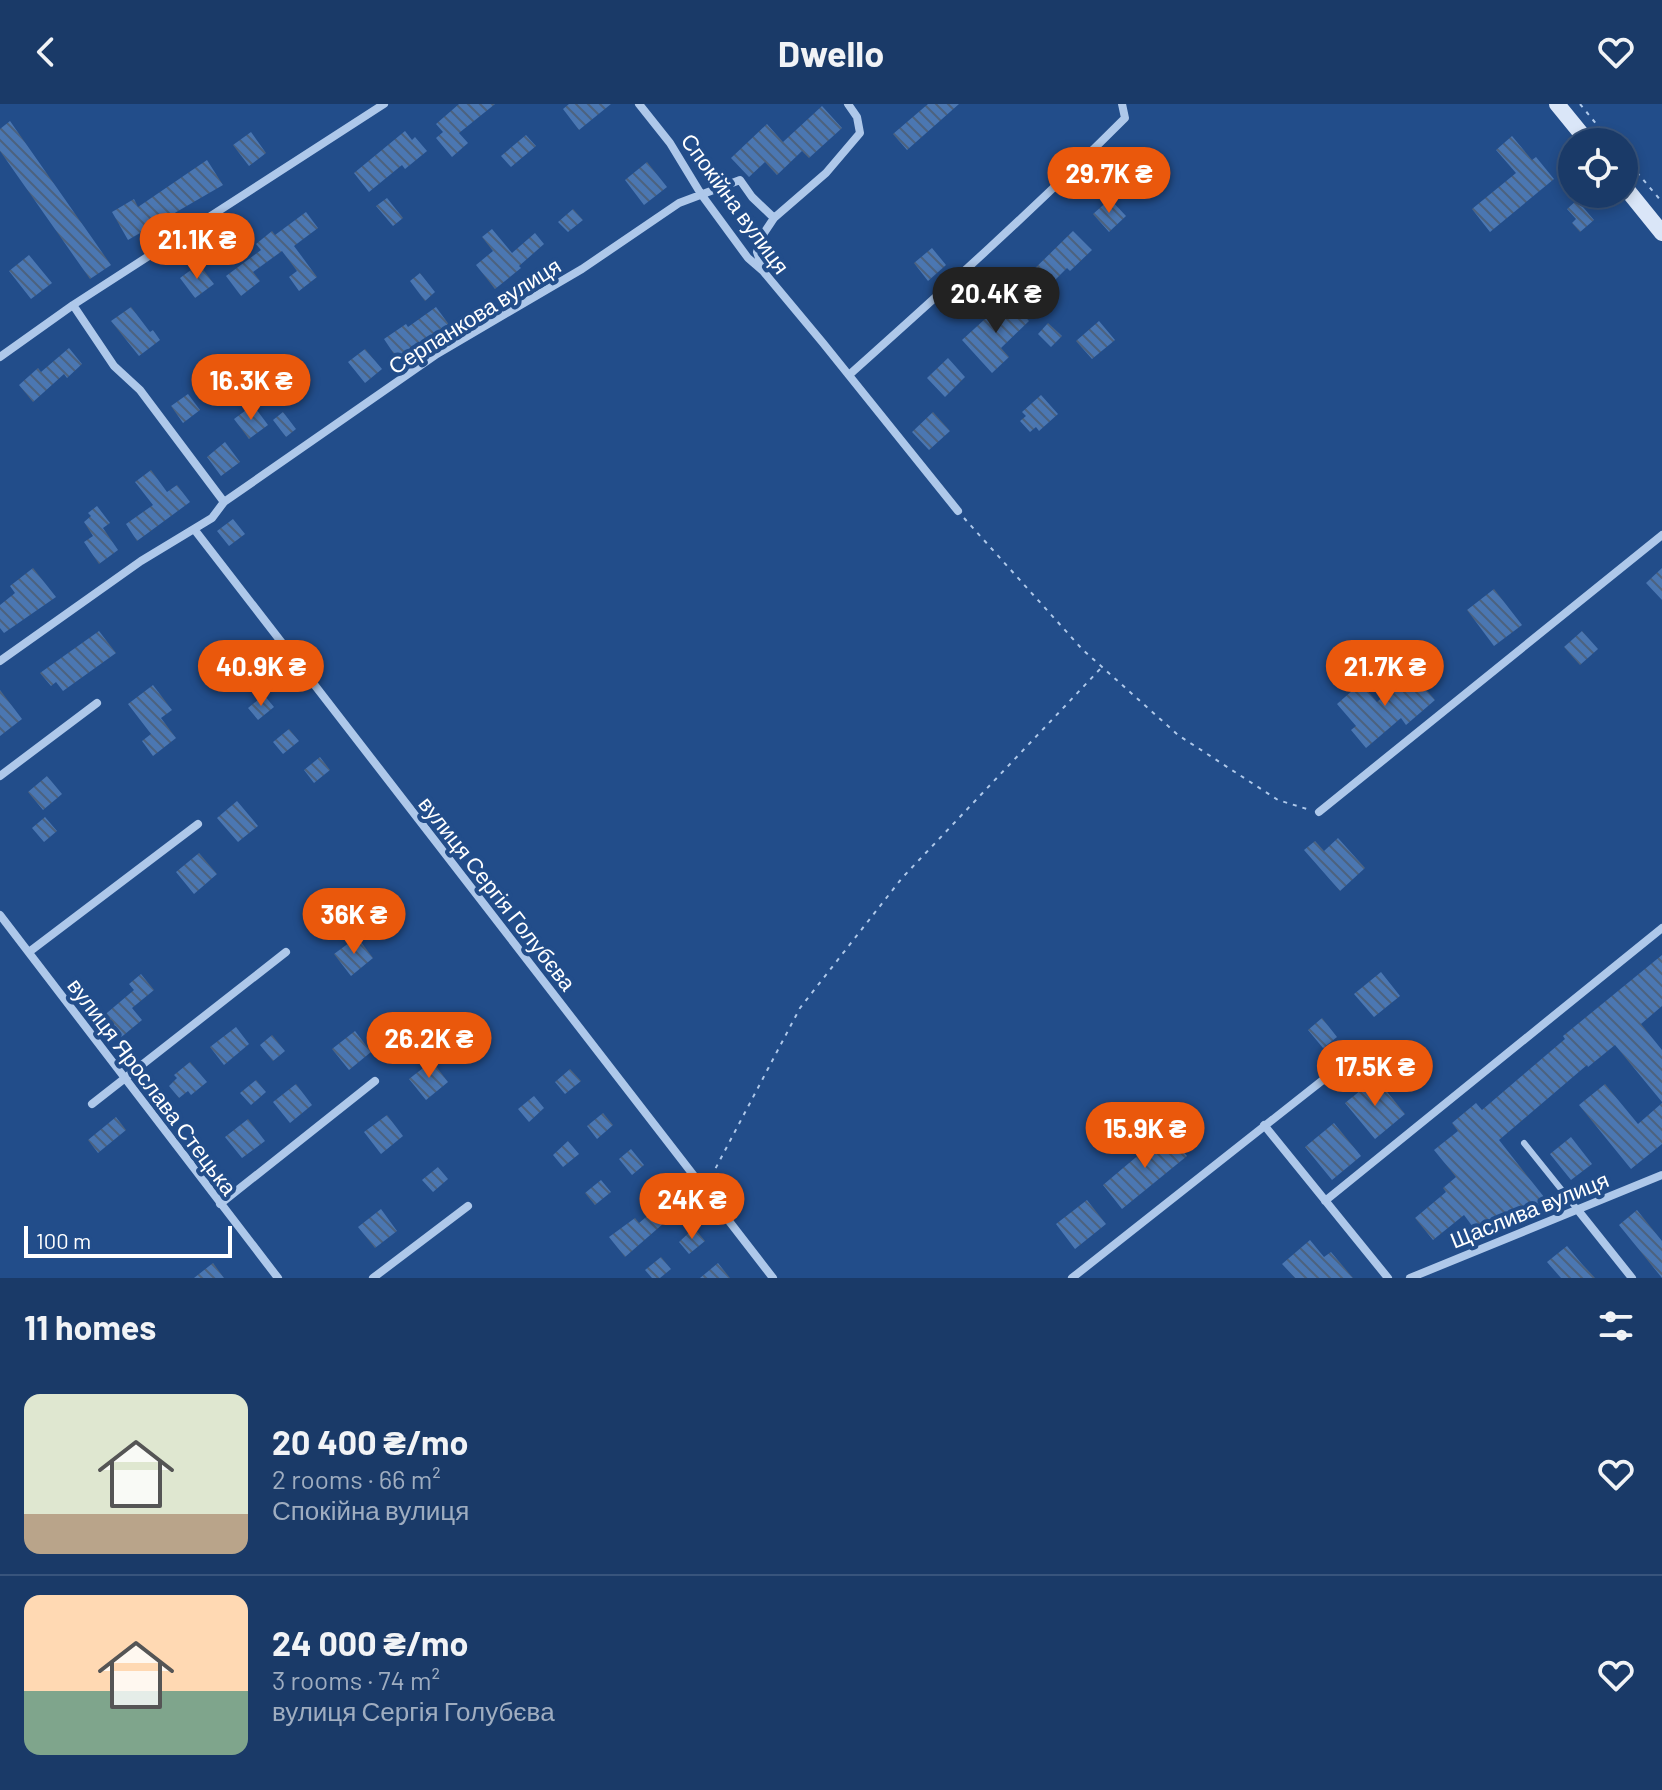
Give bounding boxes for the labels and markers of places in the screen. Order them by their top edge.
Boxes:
pin: 29.7K ₴ [1035,147,1183,215]
pin: 21.1K ₴ [123,213,271,281]
pin: 20.4K ₴ [922,267,1070,335]
pin: 16.3K ₴ [177,354,325,422]
pin: 40.9K ₴ [187,640,335,708]
pin: 21.7K ₴ [1311,640,1459,708]
pin: 36K ₴ [298,888,410,956]
pin: 26.2K ₴ [355,1012,503,1080]
pin: 17.5K ₴ [1301,1040,1449,1108]
pin: 15.9K ₴ [1071,1102,1219,1170]
pin: 24K ₴ [636,1173,748,1241]

